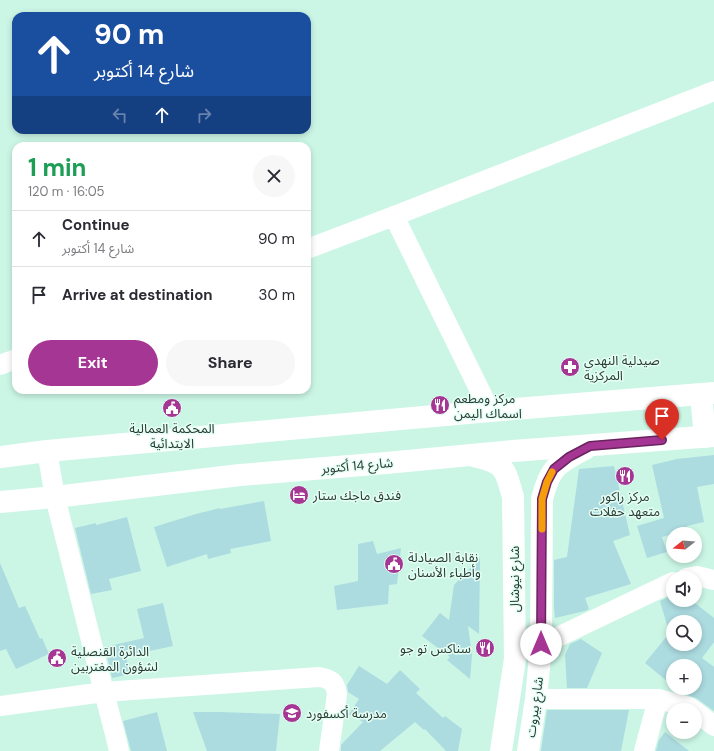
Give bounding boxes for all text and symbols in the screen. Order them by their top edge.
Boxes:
text: 90 m [94,16,164,53]
icon: ahead [28,28,80,80]
text: شارع 14 أكتوبر [94,59,194,83]
icon: left [109,104,131,126]
icon: ahead [151,104,173,126]
icon: right [193,104,215,126]
text: 1 min [28,152,86,183]
button: close [253,155,295,197]
text: 120 m · 16:05 [28,183,105,200]
text: Continue [62,215,130,235]
icon: ahead [28,228,50,250]
text: 90 m [258,229,295,249]
text: شارع 14 أكتوبر [62,240,134,257]
icon: arrive [28,284,50,306]
text: Arrive at destination [62,285,213,305]
text: 30 m [259,285,295,305]
button: Exit [28,340,158,386]
button: Share [166,340,295,386]
place label: صيدلية النهدي المركزية [584,352,660,384]
pharmacy icon: صيدلية النهدي المركزية [559,356,581,378]
place label: مركز ومطعم اسماك اليمن [454,390,522,422]
restaurant icon: مركز ومطعم اسماك اليمن [429,394,451,416]
public building icon: المحكمة العمالية الايتدائية [161,397,183,419]
pin [645,399,679,440]
icon: arrive [651,405,673,427]
place label: المحكمة العمالية الايتدائية [129,420,215,452]
street label: شارع 14 أكتوبر [319,454,394,479]
restaurant icon: مركز راكور متعهد حفلات [614,465,636,487]
hotel icon: فندق ماجك ستار [288,484,310,506]
place label: فندق ماجك ستار [312,487,401,504]
place label: مركز راكور متعهد حفلات [590,488,660,520]
north arrow [666,527,702,563]
map controls [666,527,702,739]
street label: شارع نيوشال [506,546,525,612]
place label: نقابة الصيادلة وأطباء الأسنان [408,549,481,581]
public building icon: نقابة الصيادلة وأطباء الأسنان [383,553,405,575]
button: sound [666,571,702,607]
button: search [666,615,702,651]
position arrow [520,623,562,665]
restaurant icon: سناكس تو جو [474,637,496,659]
place label: سناكس تو جو [400,640,471,657]
place label: الدائرة القنصلية لشؤون المغتربين [71,643,158,675]
public building icon: الدائرة القنصلية لشؤون المغتربين [46,647,68,669]
button: + [666,659,702,695]
street label: شارع بيروت [522,676,549,739]
school or university icon: مدرسة أكسفورد [281,702,303,724]
button: − [666,703,702,739]
place label: مدرسة أكسفورد [306,705,387,722]

